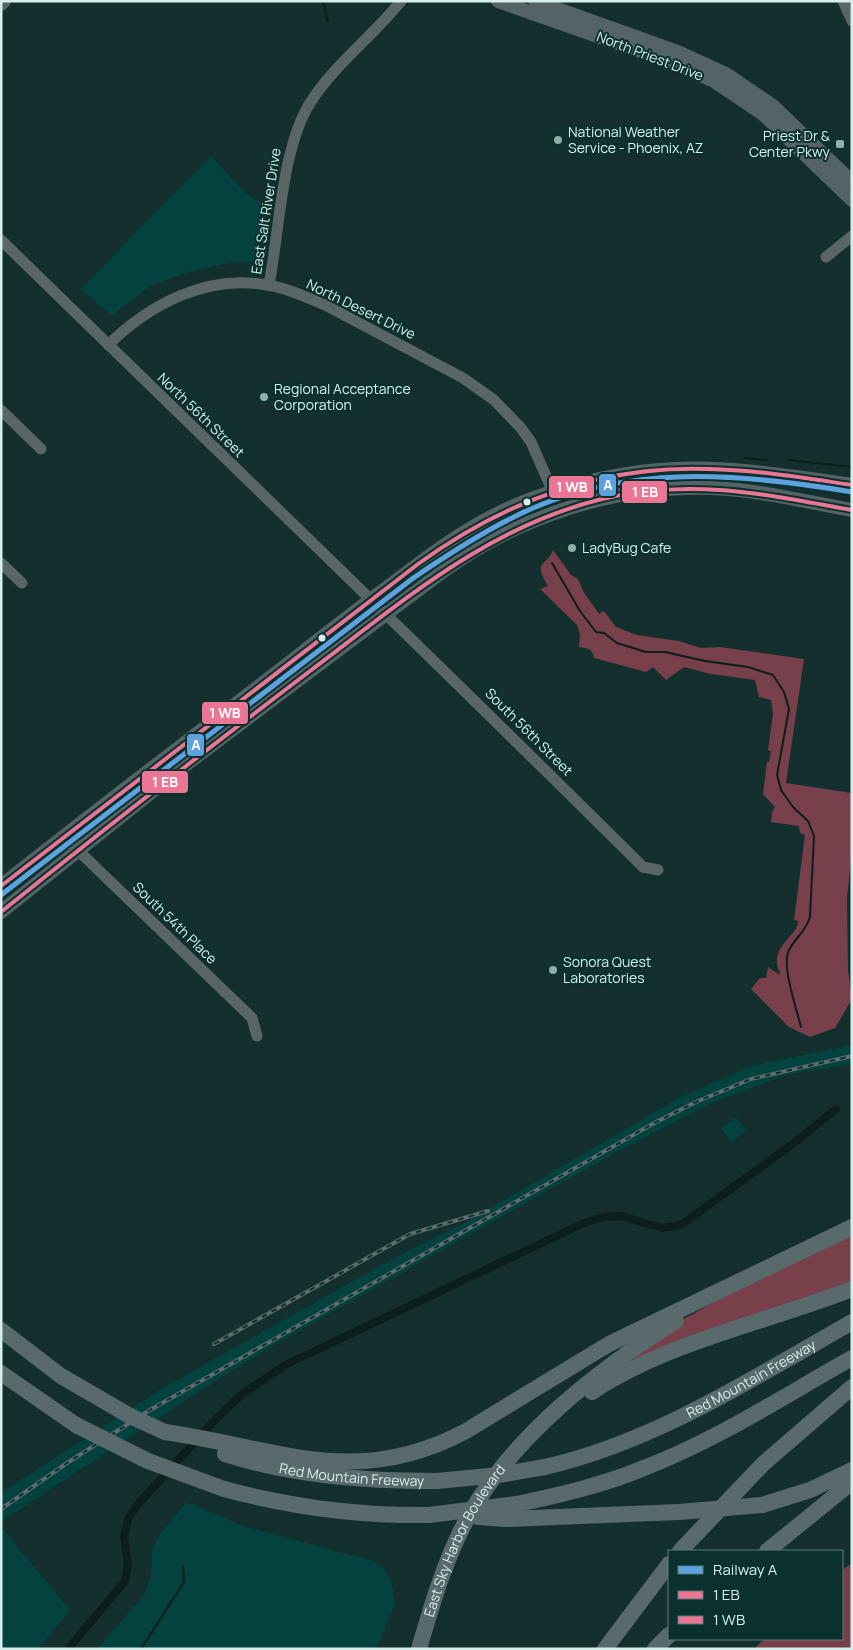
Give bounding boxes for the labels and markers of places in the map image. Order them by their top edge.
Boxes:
place label: National Weather Service - Phoenix, AZ [568,122,703,157]
place label: Priest Dr & Center Pkwy [749,126,831,161]
marker: National Weather Service - Phoenix, AZ [552,134,564,146]
marker: Priest Dr & Center Pkwy [834,138,846,150]
place label: Regional Acceptance Corporation [274,379,411,414]
marker: Regional Acceptance Corporation [258,391,270,403]
unlabelled marker [522,497,532,507]
place label: LadyBug Cafe [582,538,671,557]
marker: LadyBug Cafe [566,542,578,554]
unlabelled marker [317,633,327,643]
place label: Sonora Quest Laboratories [563,952,652,987]
marker: Sonora Quest Laboratories [547,964,559,976]

